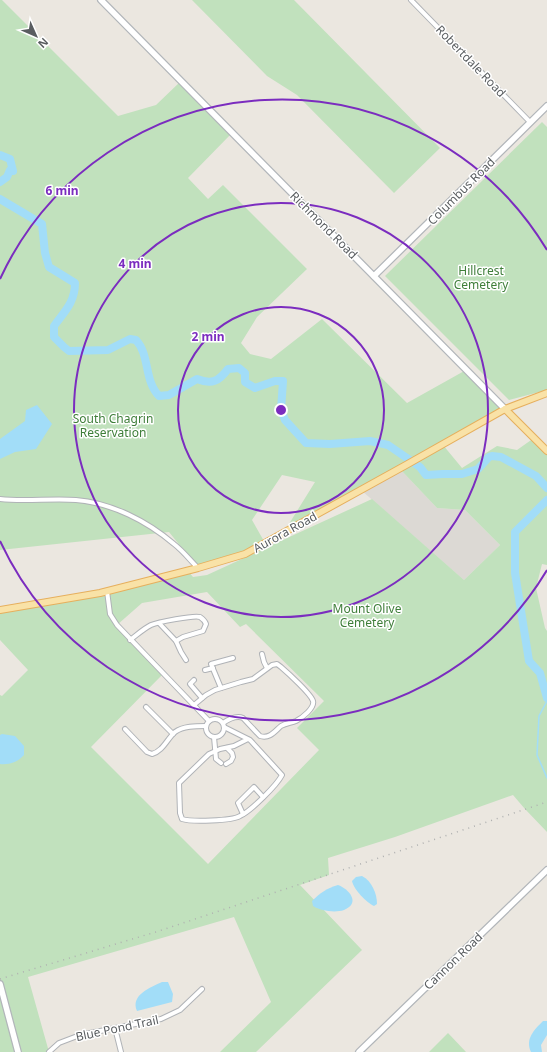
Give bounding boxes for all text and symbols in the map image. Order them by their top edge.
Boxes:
north arrow [16,16,56,56]
street label: Robertdale Road [432,21,510,101]
text: N [35,35,52,52]
street label: Columbus Road [423,153,499,229]
text: 6 min [45,182,79,199]
street label: Richmond Road [287,188,361,262]
text: 4 min [118,255,152,272]
park label: Hillcrest Cemetery [454,262,509,293]
text: 2 min [191,328,225,345]
centre of rings [274,403,288,417]
park label: South Chagrin Reservation [73,410,153,441]
street label: Aurora Road [250,507,320,557]
park label: Mount Olive Cemetery [333,600,402,631]
street label: Cannon Road [420,929,486,993]
street label: Blue Pond Trail [74,1011,160,1045]

